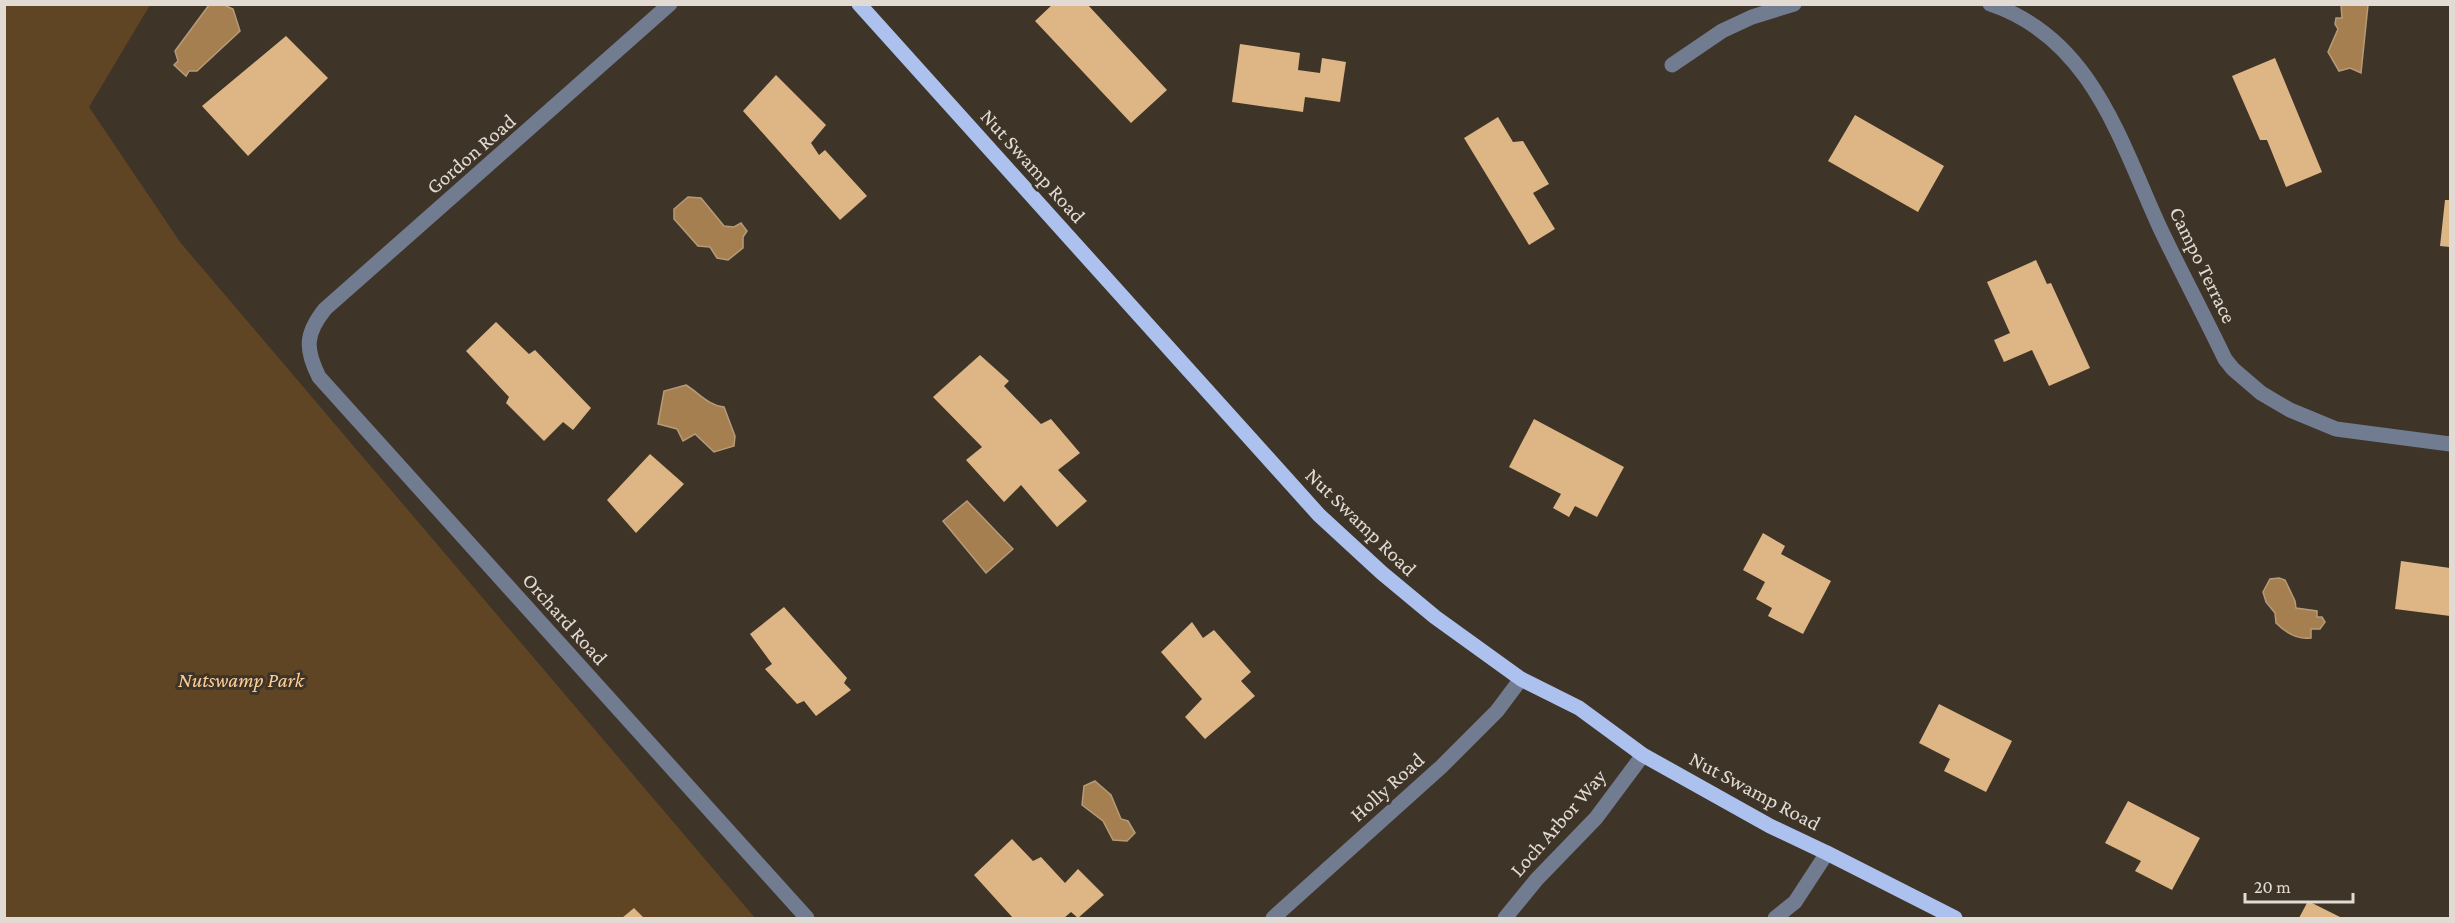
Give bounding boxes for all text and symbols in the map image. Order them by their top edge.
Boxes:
street label: Nut Swamp Road [976,104,1090,228]
street label: Gordon Road [422,109,520,199]
street label: Campo Terrace [2165,203,2241,327]
street label: Nut Swamp Road [1301,463,1421,581]
street label: Orchard Road [518,568,612,670]
park label: Nutswamp Park [178,668,305,692]
street label: Nut Swamp Road [1685,746,1825,836]
street label: Holly Road [1345,747,1429,827]
street label: Loch Arbor Way [1505,764,1611,882]
scale bar [2245,866,2353,904]
text: 20 m [2254,877,2291,897]

